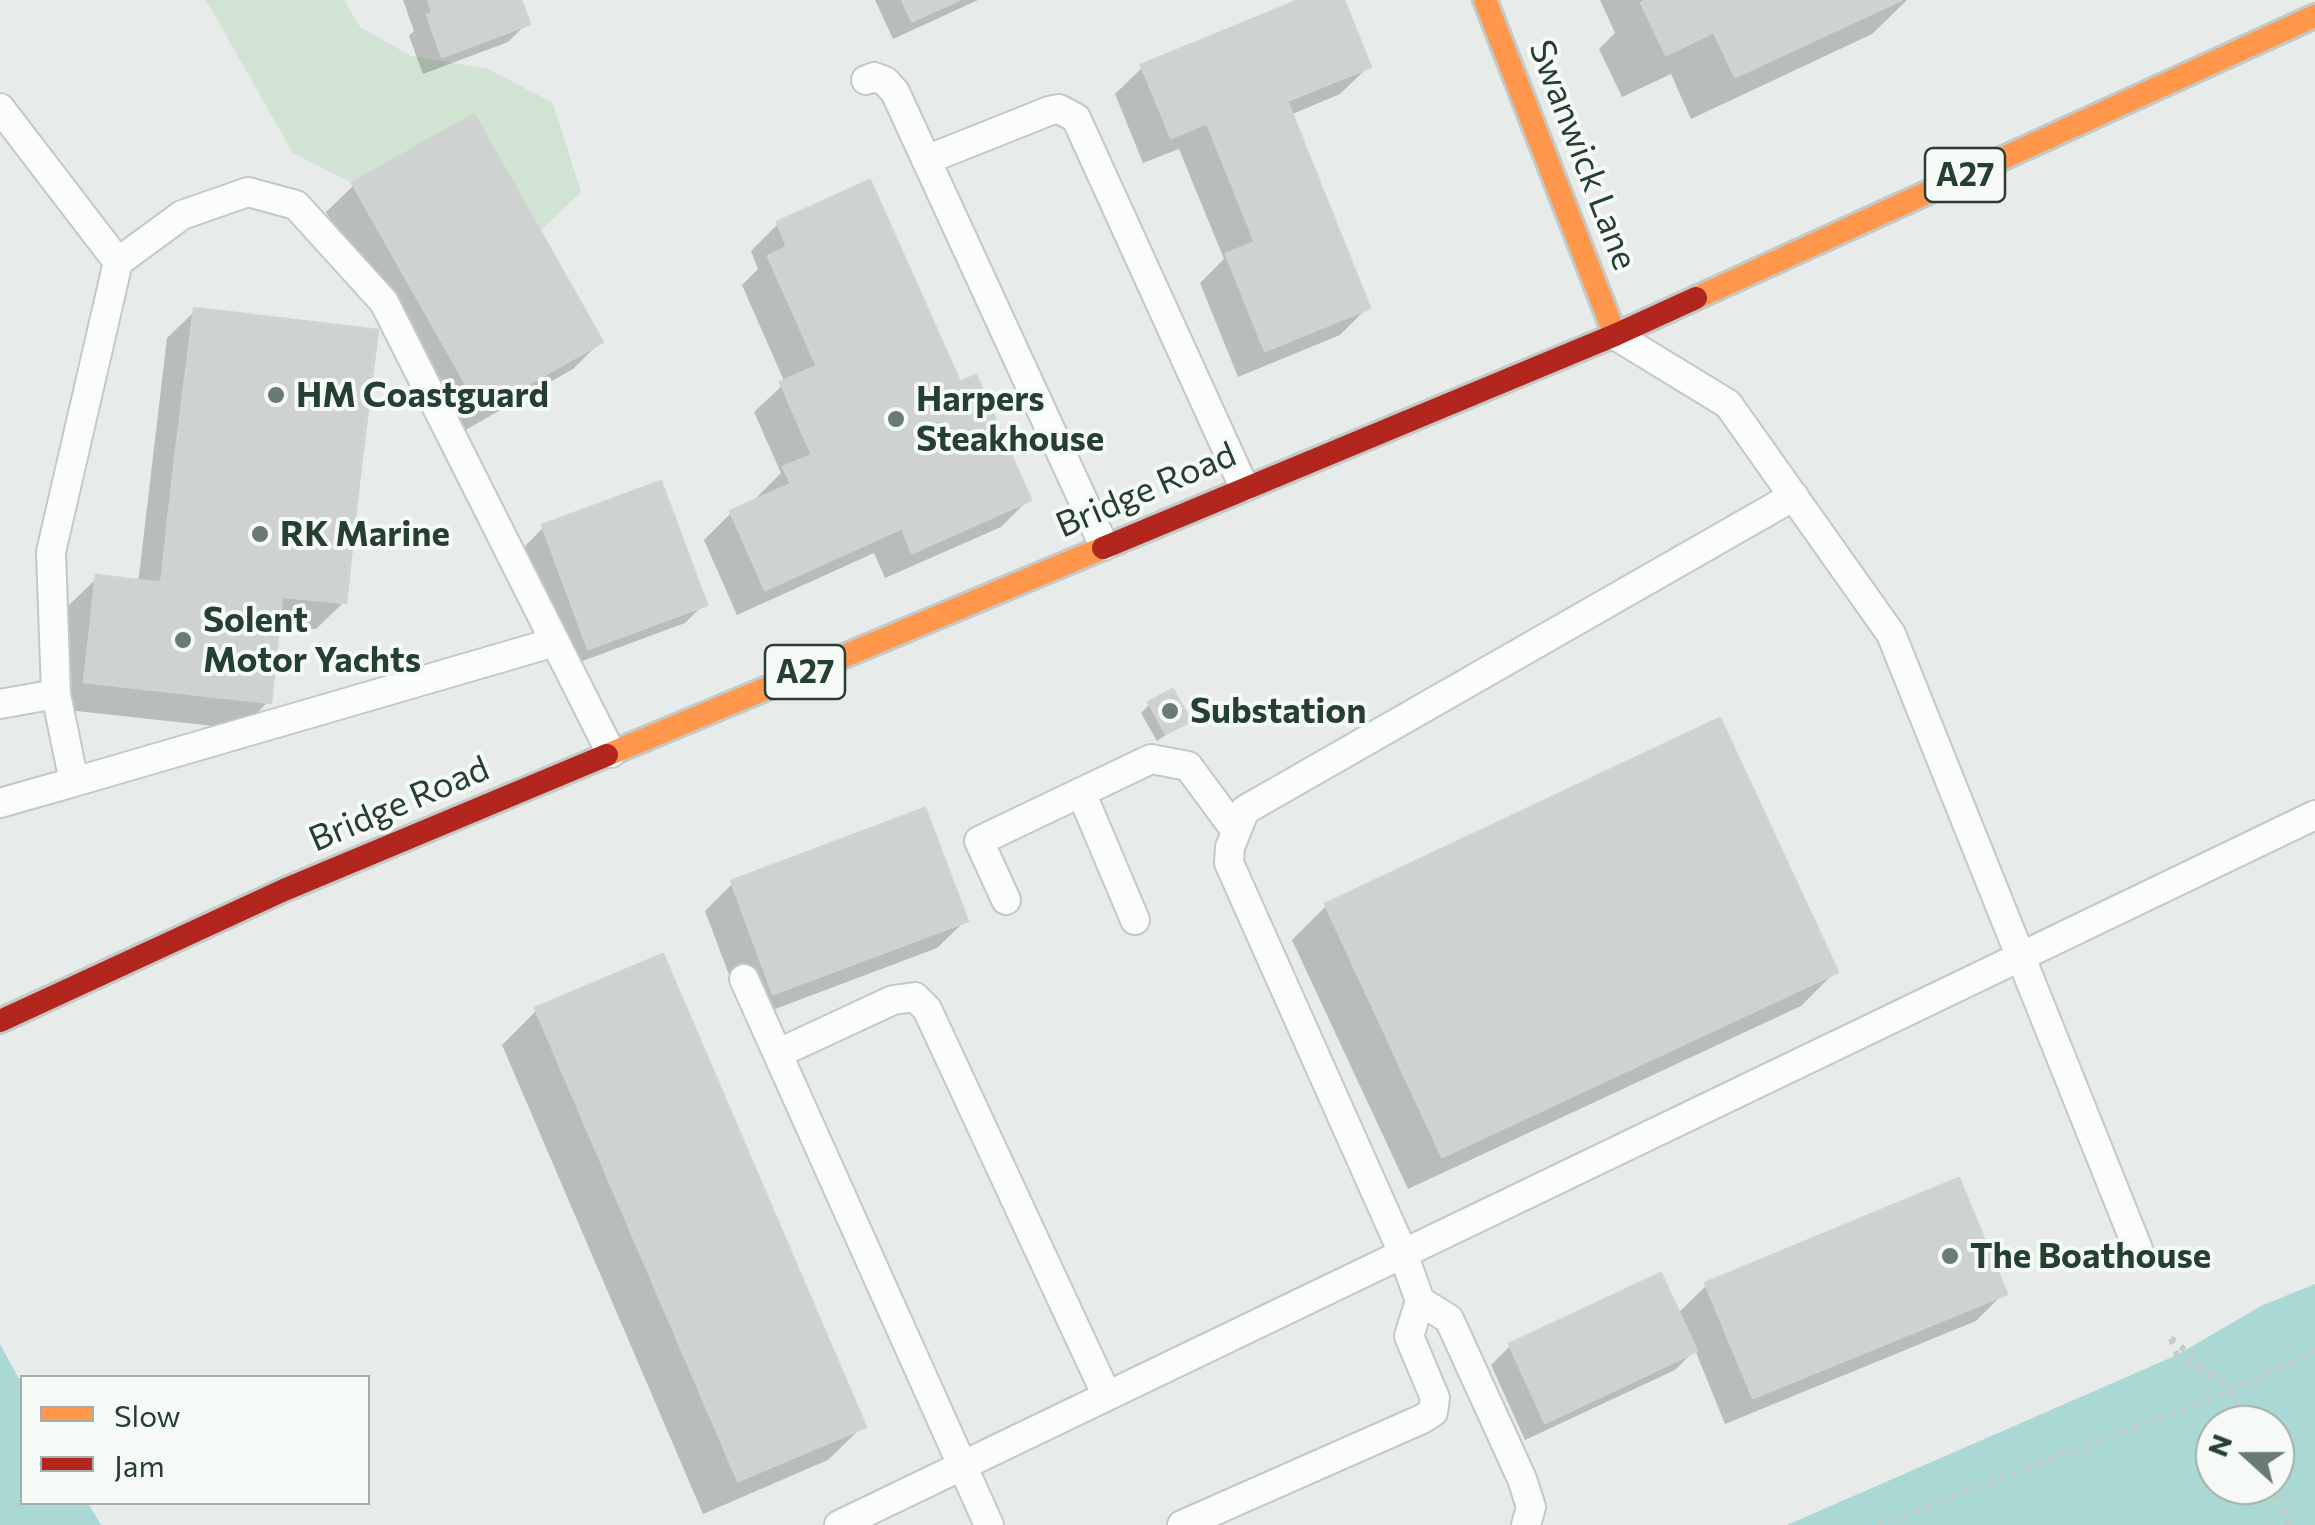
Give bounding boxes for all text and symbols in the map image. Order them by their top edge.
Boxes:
street label: Swanwick Lane [1520,34,1646,276]
road number: A27 [1925,148,2005,202]
place label: HM Coastguard [296,374,549,416]
place label: Harpers Steakhouse [916,378,1104,460]
marker: HM Coastguard [265,384,287,406]
marker: Harpers Steakhouse [885,408,907,430]
street label: Bridge Road [1050,433,1242,547]
place label: RK Marine [280,513,450,555]
marker: RK Marine [249,523,271,545]
place label: Solent Motor Yachts [203,599,421,681]
marker: Solent Motor Yachts [172,629,194,651]
road number: A27 [765,645,845,699]
place label: Substation [1190,690,1366,732]
marker: Substation [1159,700,1181,722]
street label: Bridge Road [303,747,495,861]
place label: The Boathouse [1970,1235,2211,1277]
marker: The Boathouse [1939,1245,1961,1267]
legend [20,1375,370,1505]
text: Slow [114,1396,181,1433]
north arrow [2195,1405,2295,1505]
text: N [2199,1429,2238,1461]
text: Jam [114,1446,165,1483]

